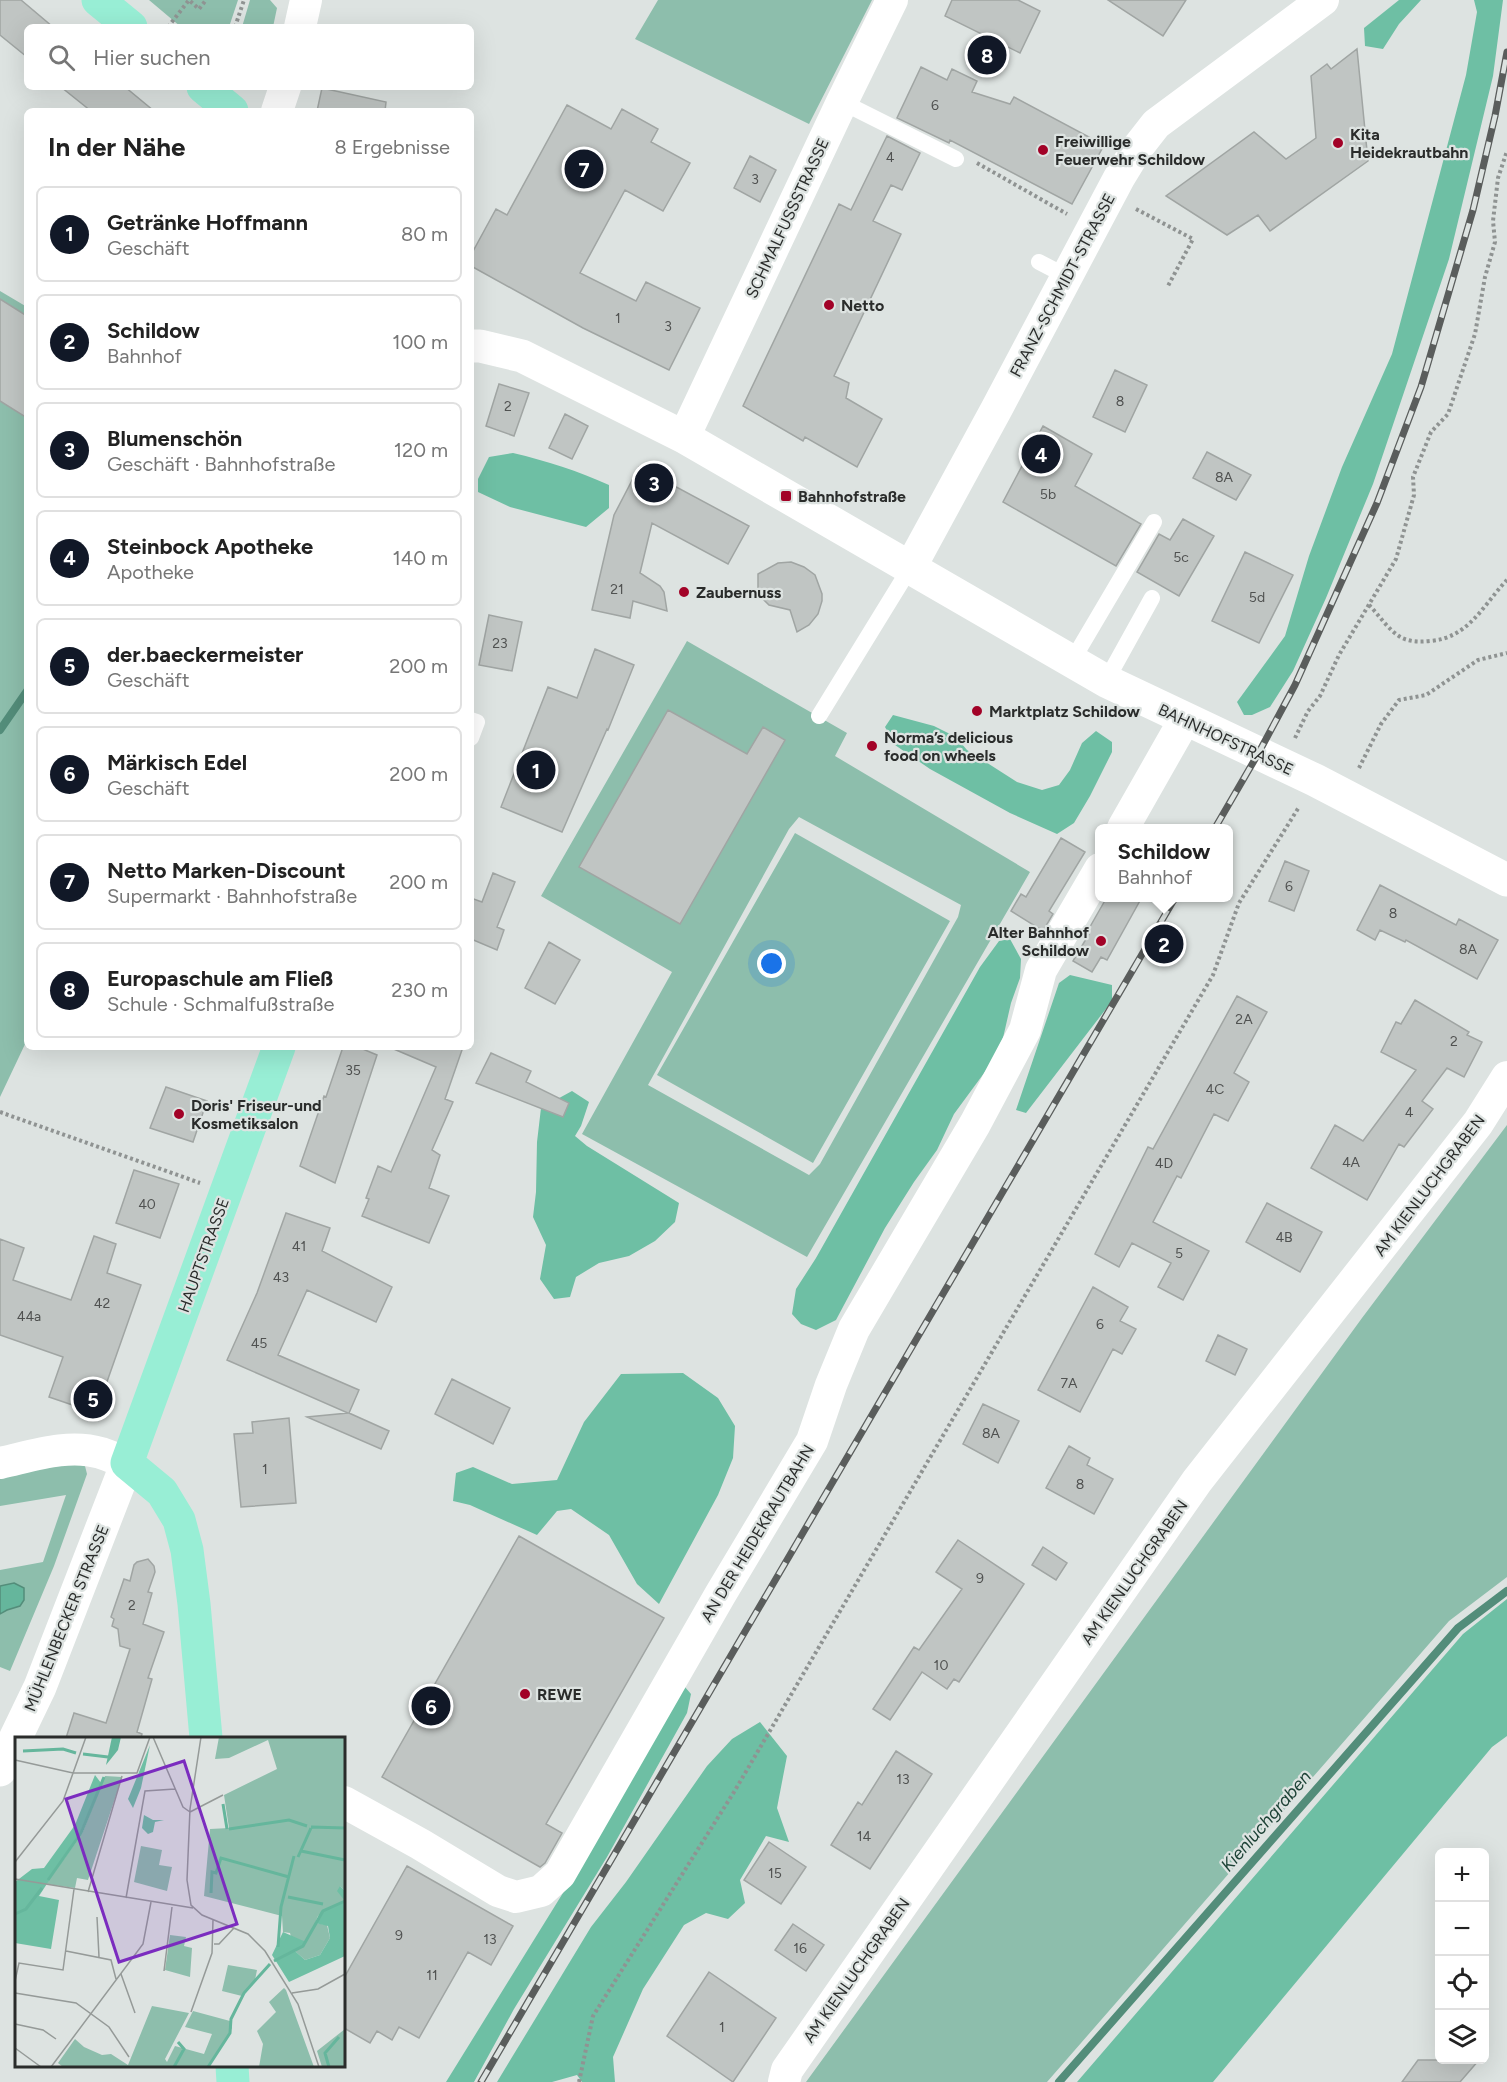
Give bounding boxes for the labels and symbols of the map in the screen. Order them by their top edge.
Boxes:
pin: 8 [968,32,1006,78]
house number: 6 [931,97,939,114]
place label: Kita Heidekrautbahn [1350,125,1468,162]
place label: Freiwillige Feuerwehr Schildow [1055,132,1206,169]
street label: SCHMALFUSSSTRASSE [742,135,833,301]
marker: Kita Heidekrautbahn [1331,136,1345,150]
marker: Freiwillige Feuerwehr Schildow [1036,143,1050,157]
pin: 7 [564,146,604,192]
house number: 4 [886,149,895,166]
house number: 3 [751,171,759,188]
street label: FRANZ-SCHMIDT-STRASSE [1006,190,1119,380]
place label: Netto [841,296,884,315]
marker: Netto [822,298,836,312]
house number: 1 [615,310,621,327]
house number: 3 [664,318,672,335]
house number: 8 [1116,393,1124,410]
house number: 2 [504,398,512,415]
pin: 4 [1022,432,1060,476]
pin: 3 [634,460,674,506]
house number: 8A [1215,469,1234,486]
house number: 5b [1040,486,1056,503]
place label: Bahnhofstraße [798,487,906,506]
marker: Bahnhofstraße [779,489,793,503]
house number: 5c [1173,549,1189,566]
house number: 21 [610,581,624,598]
place label: Zaubernuss [696,583,782,602]
marker: Zaubernuss [677,585,691,599]
house number: 5d [1249,589,1265,606]
house number: 23 [492,635,508,652]
street label: BAHNHOFSTRASSE [1155,700,1296,779]
place label: Marktplatz Schildow [989,702,1140,721]
marker: Marktplatz Schildow [970,704,984,718]
place label: Norma’s delicious food on wheels [884,728,1013,765]
marker: Norma’s delicious food on wheels [865,739,879,753]
pin: 1 [516,748,556,792]
house number: 6 [1285,878,1293,895]
house number: 8 [1389,905,1397,922]
pin: 2 [1144,922,1184,966]
place label: Alter Bahnhof Schildow [987,923,1090,960]
marker: Alter Bahnhof Schildow [1094,934,1108,948]
house number: 8A [1459,941,1478,958]
your location [757,949,786,978]
house number: 2A [1235,1011,1253,1028]
house number: 2 [1450,1033,1458,1050]
house number: 35 [345,1062,361,1079]
house number: 4C [1206,1081,1224,1098]
place label: Doris' Friseur-und Kosmetiksalon [191,1096,322,1133]
house number: 4 [1405,1104,1414,1121]
marker: Doris' Friseur-und Kosmetiksalon [172,1107,186,1121]
street label: AM KIENLUCHGRABEN [1370,1111,1489,1260]
house number: 4A [1342,1154,1361,1171]
house number: 4D [1155,1155,1173,1172]
street label: HAUPTSTRASSE [174,1195,233,1315]
house number: 40 [138,1196,156,1213]
house number: 4B [1275,1229,1293,1246]
house number: 41 [292,1238,306,1255]
house number: 5 [1175,1245,1183,1262]
house number: 43 [273,1269,289,1286]
house number: 42 [94,1295,110,1312]
house number: 44a [17,1308,41,1325]
house number: 6 [1096,1316,1104,1333]
house number: 45 [251,1335,267,1352]
house number: 7A [1061,1375,1078,1392]
pin: 5 [74,1376,112,1422]
house number: 8A [982,1425,1001,1442]
street label: AN DER HEIDEKRAUTBAHN [697,1441,818,1625]
house number: 1 [262,1461,268,1478]
house number: 8 [1076,1476,1084,1493]
street label: AM KIENLUCHGRABEN [1077,1496,1192,1648]
street label: MÜHLENBECKER STRASSE [20,1522,113,1714]
house number: 9 [976,1570,984,1587]
house number: 2 [128,1597,136,1614]
house number: 10 [934,1657,948,1674]
pin: 6 [412,1684,450,1728]
place label: REWE [537,1685,582,1704]
marker: REWE [518,1687,532,1701]
inset map [15,1737,345,2067]
water label: Kienluchgraben [1216,1766,1316,1876]
house number: 13 [896,1771,910,1788]
house number: 14 [857,1828,872,1845]
house number: 15 [768,1865,782,1882]
street label: AM KIENLUCHGRABEN [799,1894,914,2046]
house number: 9 [395,1927,403,1944]
house number: 13 [483,1931,497,1948]
house number: 16 [793,1940,807,1957]
house number: 11 [426,1967,438,1984]
house number: 1 [719,2019,725,2036]

